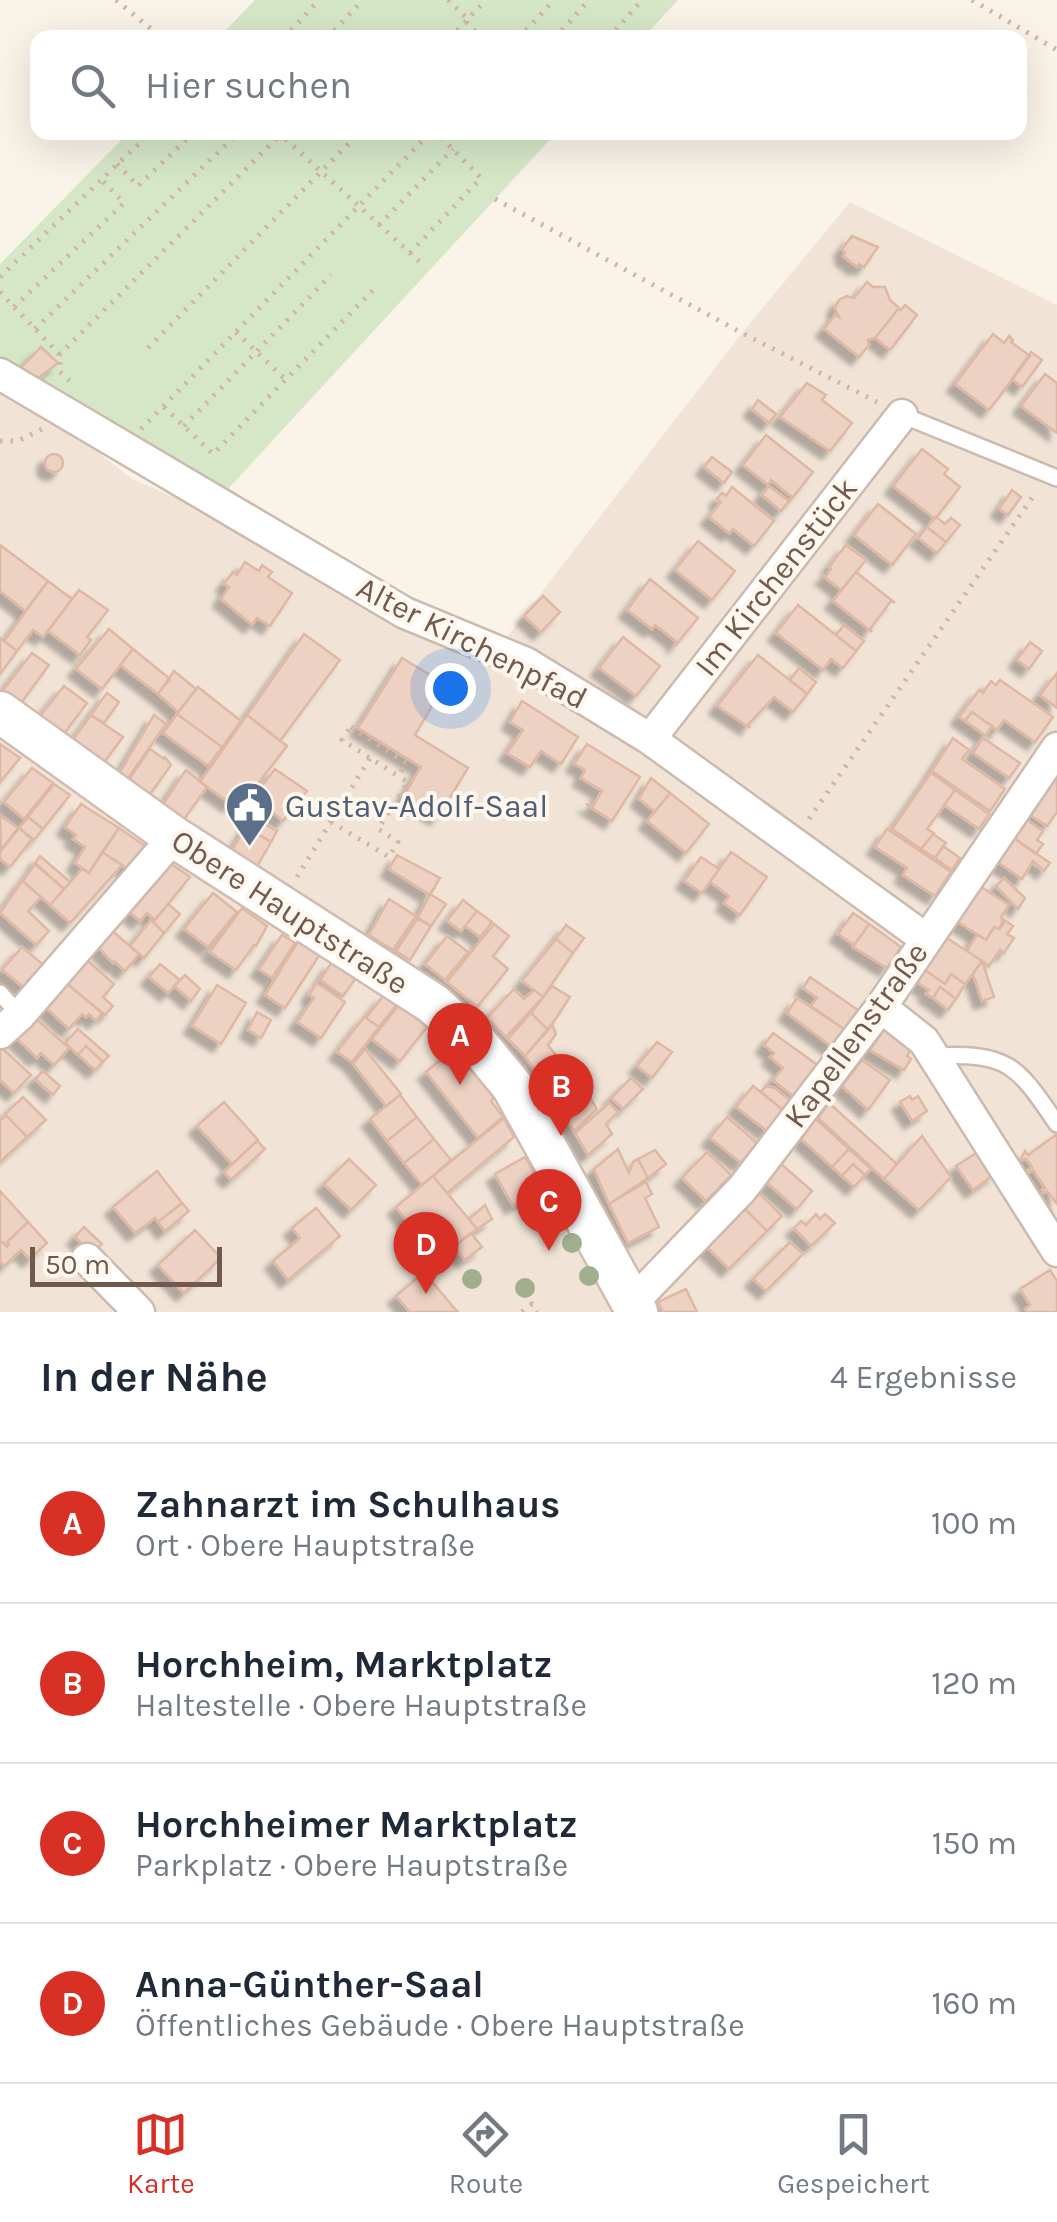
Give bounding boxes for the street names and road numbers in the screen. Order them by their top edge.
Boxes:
street label: Im Kirchenstück [687,471,865,683]
street label: Alter Kirchenpfad [351,569,593,717]
street label: Obere Hauptstraße [165,822,415,1002]
street label: Kapellenstraße [776,935,936,1135]

